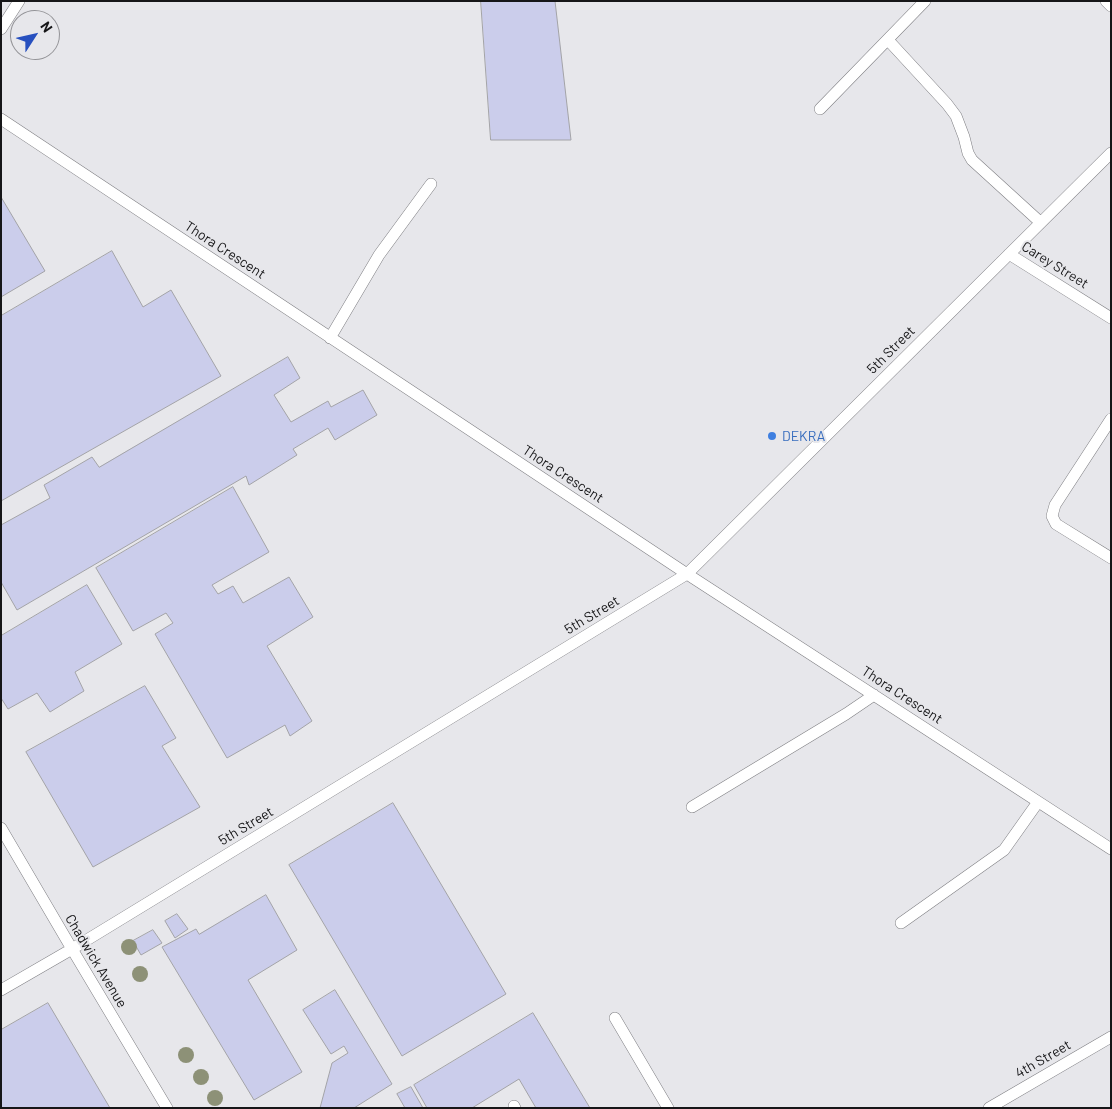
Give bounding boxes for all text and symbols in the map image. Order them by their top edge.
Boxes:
north arrow [10,10,60,60]
text: N [37,18,57,35]
street label: Thora Crescent [181,218,269,282]
street label: Carey Street [1019,238,1091,292]
street label: 5th Street [864,323,918,377]
place label: DEKRA [782,428,825,444]
marker: DEKRA [766,430,778,442]
street label: Thora Crescent [519,442,607,506]
street label: 5th Street [562,592,622,638]
street label: Thora Crescent [858,663,946,727]
street label: 5th Street [216,803,276,849]
street label: Chadwick Avenue [61,911,131,1011]
street label: 4th Street [1012,1036,1074,1082]

